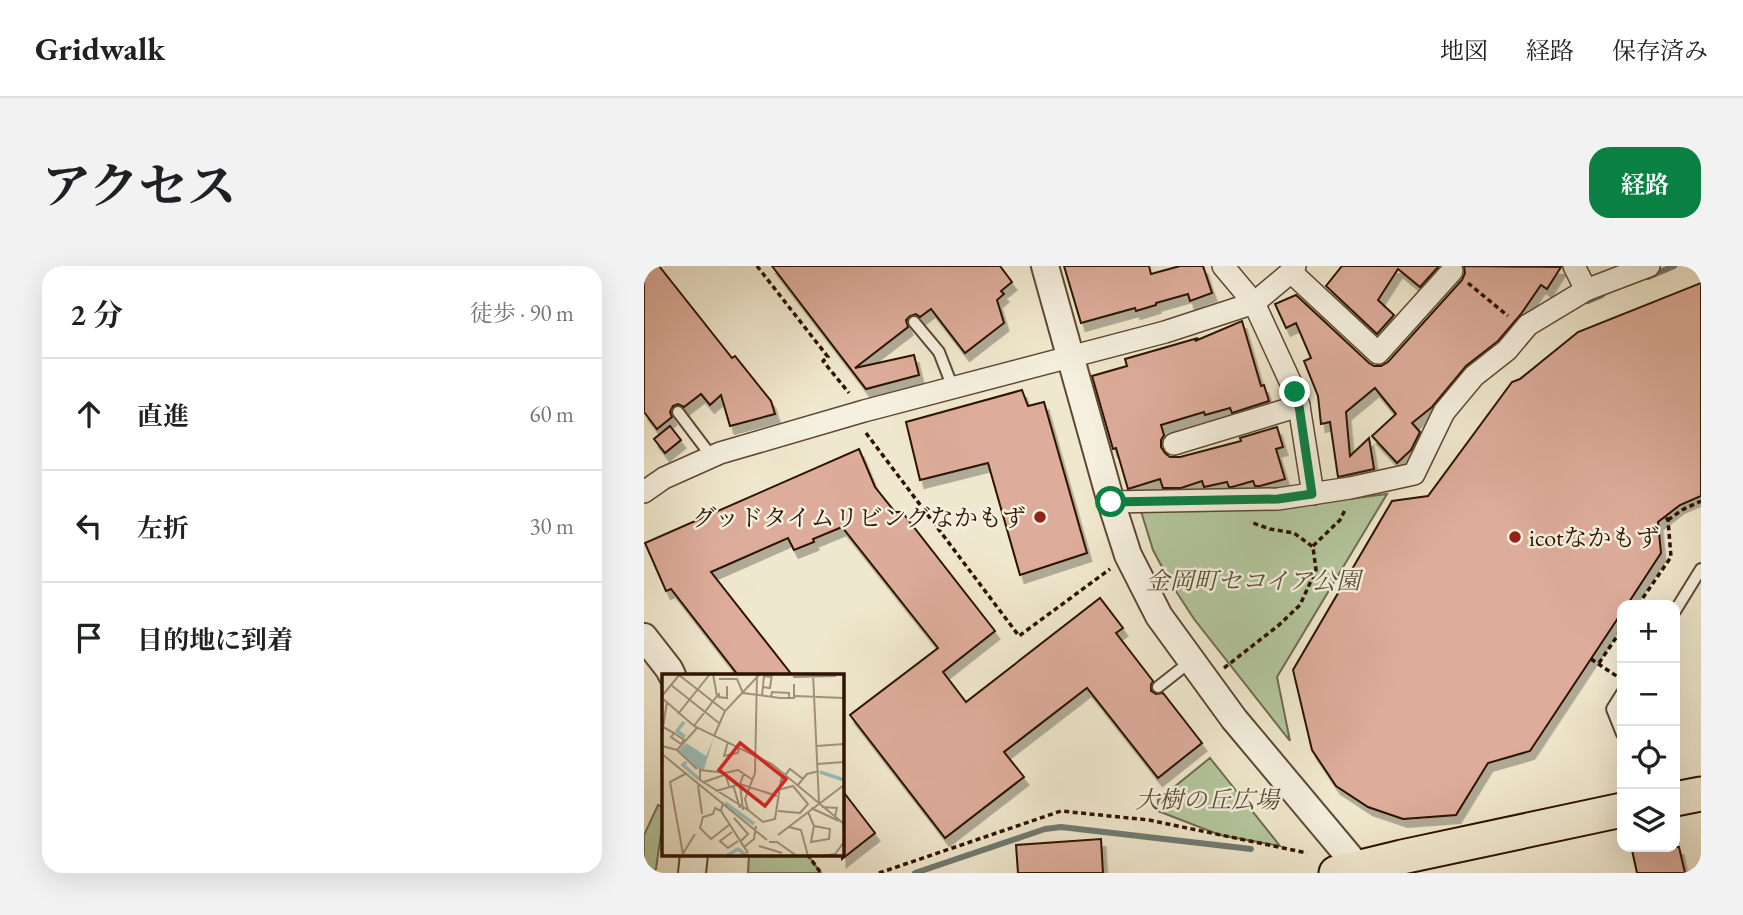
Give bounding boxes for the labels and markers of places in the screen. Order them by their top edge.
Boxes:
place label: グッドタイムリビングなかもず [692,502,1026,533]
marker: グッドタイムリビングなかもず [1032,509,1048,525]
place label: icotなかもず [1529,522,1660,553]
marker: icotなかもず [1507,529,1523,545]

